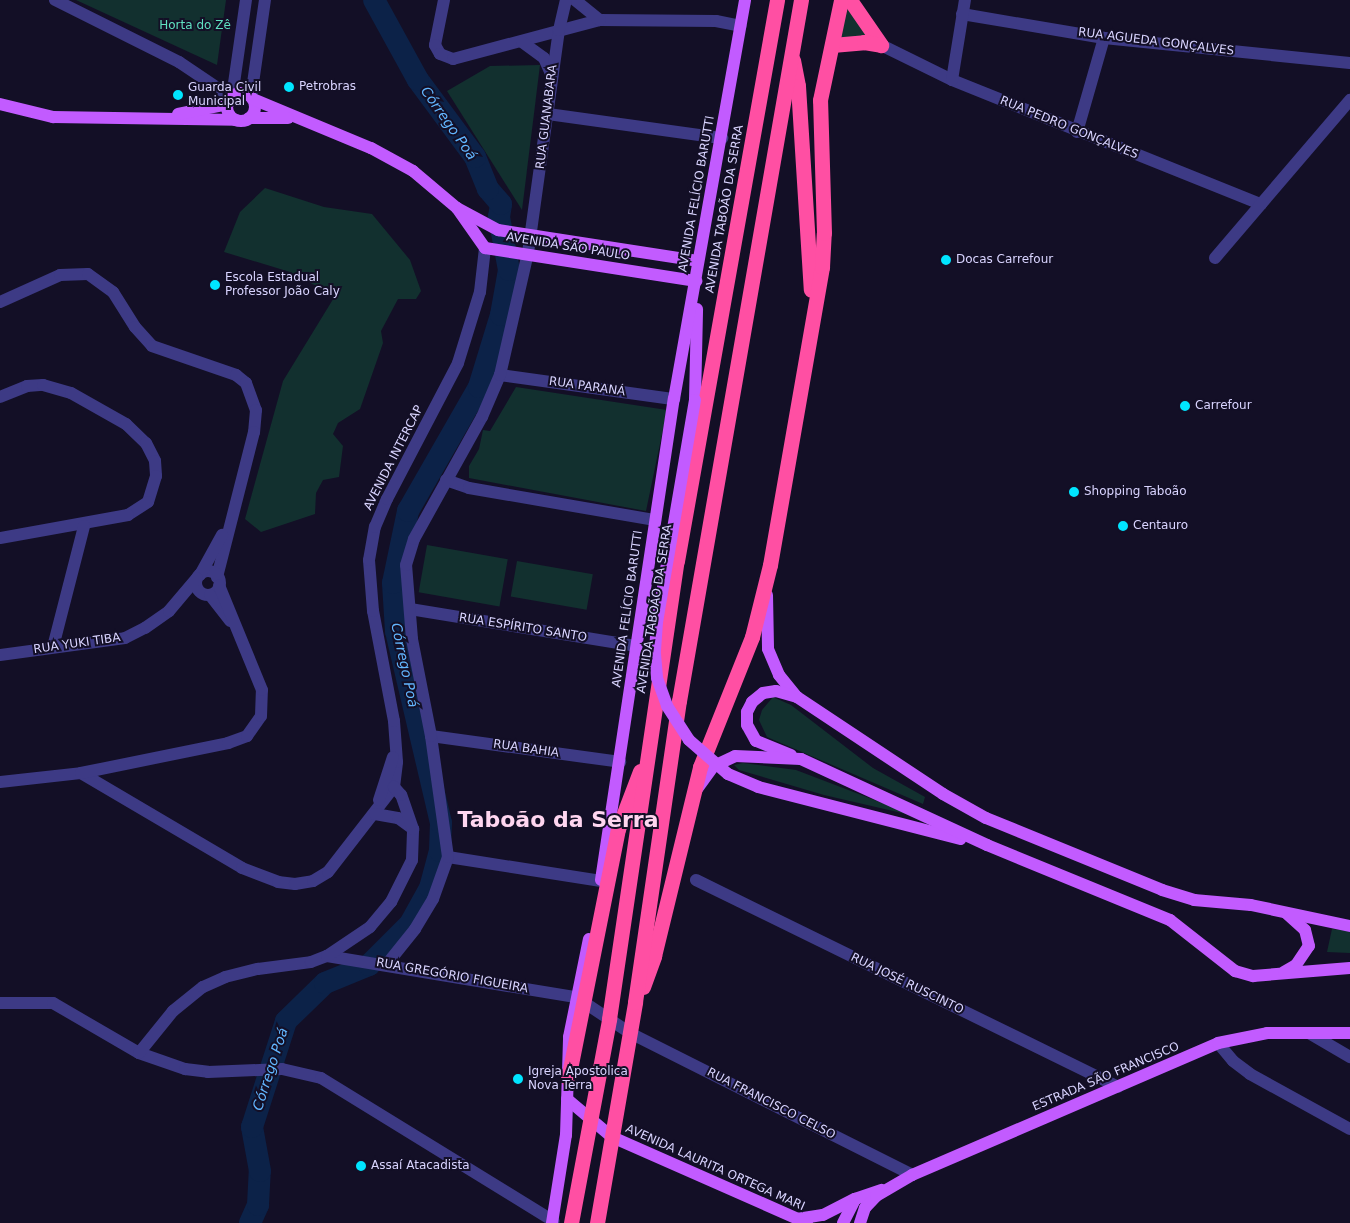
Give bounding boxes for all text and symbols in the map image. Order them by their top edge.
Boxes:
park label: Horta do Zê [159,19,231,33]
street label: RUA AGUEDA GONÇALVES [1077,25,1235,59]
street label: RUA GUANABARA [533,64,561,170]
place label: Petrobras [299,80,356,94]
place label: Guarda Civil Municipal [188,81,261,109]
marker: Petrobras [283,81,295,93]
water label: Córrego Poá [417,83,481,163]
marker: Guarda Civil Municipal [172,89,184,101]
street label: RUA PEDRO GONÇALVES [998,94,1140,162]
street label: AVENIDA FELÍCIO BARUTTI [676,115,718,273]
street label: AVENIDA TABOÃO DA SERRA [703,124,747,294]
street label: AVENIDA SÃO PAULO [505,230,631,264]
place label: Docas Carrefour [956,253,1053,267]
marker: Docas Carrefour [940,254,952,266]
place label: Escola Estadual Professor João Caly [225,271,340,299]
marker: Escola Estadual Professor João Caly [209,279,221,291]
street label: RUA PARANÁ [548,375,626,399]
place label: Carrefour [1195,399,1252,413]
marker: Carrefour [1179,400,1191,412]
street label: AVENIDA INTERCAP [361,403,427,513]
place label: Shopping Taboão [1084,485,1187,499]
marker: Shopping Taboão [1068,486,1080,498]
place label: Centauro [1133,519,1188,533]
marker: Centauro [1117,520,1129,532]
street label: AVENIDA TABOÃO DA SERRA [635,524,675,694]
street label: AVENIDA FELÍCIO BARUTTI [610,530,646,688]
street label: RUA ESPÍRITO SANTO [458,611,588,645]
water label: Córrego Poá [388,621,422,709]
street label: RUA YUKI TIBA [33,631,121,657]
street label: RUA BAHIA [492,737,560,761]
district label: Taboão da Serra [457,807,659,833]
street label: RUA JOSÉ RUSCINTO [848,950,966,1018]
street label: RUA GREGÓRIO FIGUEIRA [375,956,529,996]
water label: Córrego Poá [249,1026,291,1112]
street label: ESTRADA SÃO FRANCISCO [1030,1039,1182,1115]
place label: Igreja Apostolica Nova Terra [528,1065,628,1093]
street label: RUA FRANCISCO CELSO [704,1065,838,1143]
marker: Igreja Apostolica Nova Terra [512,1073,524,1085]
street label: AVENIDA LAURITA ORTEGA MARI [623,1122,807,1214]
place label: Assaí Atacadista [371,1159,469,1173]
marker: Assaí Atacadista [355,1160,367,1172]

